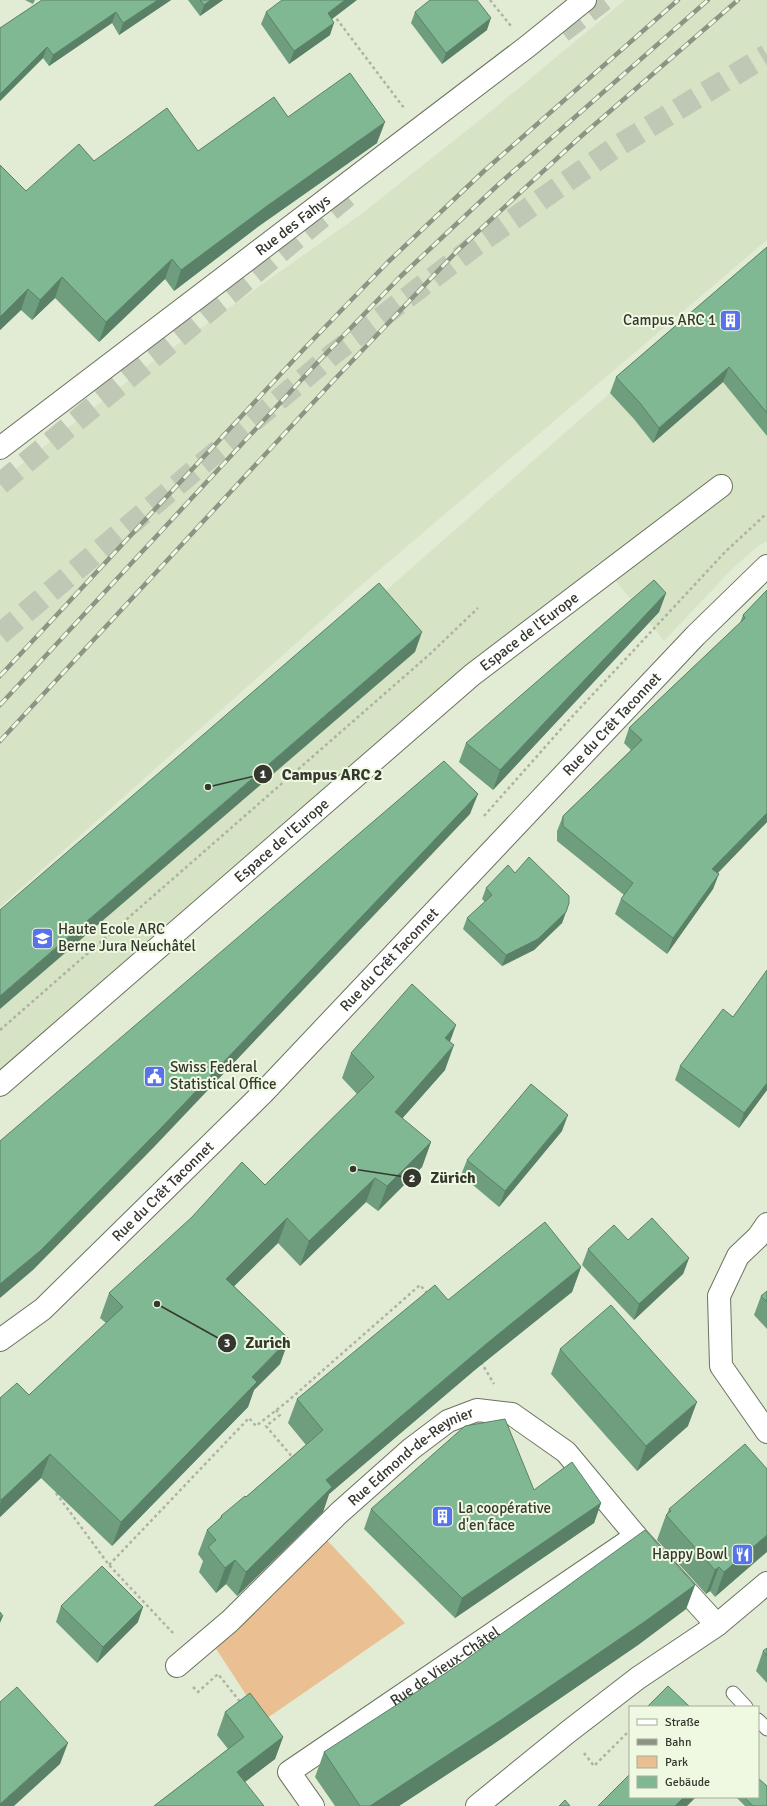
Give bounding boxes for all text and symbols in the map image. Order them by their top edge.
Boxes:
street label: Rue des Fahys [252,191,334,259]
building icon: Campus ARC 1 [718,307,744,333]
place label: Campus ARC 1 [623,311,716,329]
street label: Espace de l'Europe [476,588,582,675]
street label: Rue du Crêt Taconnet [559,669,665,779]
callout: Campus ARC 2 [253,760,390,788]
text: Campus ARC 2 [282,765,382,785]
text: 1 [260,767,267,782]
street label: Espace de l'Europe [231,794,333,886]
street label: Rue du Crêt Taconnet [336,904,442,1015]
place label: Haute Ecole ARC Berne Jura Neuchâtel [58,920,196,955]
school or university icon: Haute Ecole ARC Berne Jura Neuchâtel [29,925,55,951]
place label: Swiss Federal Statistical Office [170,1058,277,1093]
public building icon: Swiss Federal Statistical Office [142,1063,168,1089]
street label: Rue du Crêt Taconnet [108,1137,217,1245]
callout: Zürich [402,1164,483,1192]
text: Zürich [430,1168,476,1188]
text: 2 [409,1171,415,1186]
callout: Zurich [217,1329,299,1357]
text: Zurich [245,1333,291,1353]
text: 3 [224,1336,230,1351]
street label: Rue Edmond-de-Reynier [344,1403,476,1510]
place label: La coopérative d'en face [458,1499,551,1534]
building icon: La coopérative d'en face [430,1504,456,1530]
restaurant icon: Happy Bowl [730,1541,756,1567]
place label: Happy Bowl [652,1545,728,1563]
street label: Rue de Vieux-Châtel [387,1622,503,1710]
legend [629,1706,759,1798]
text: Straße [665,1715,700,1730]
text: Bahn [665,1735,691,1750]
text: Park [665,1755,688,1770]
text: Gebäude [665,1775,710,1790]

